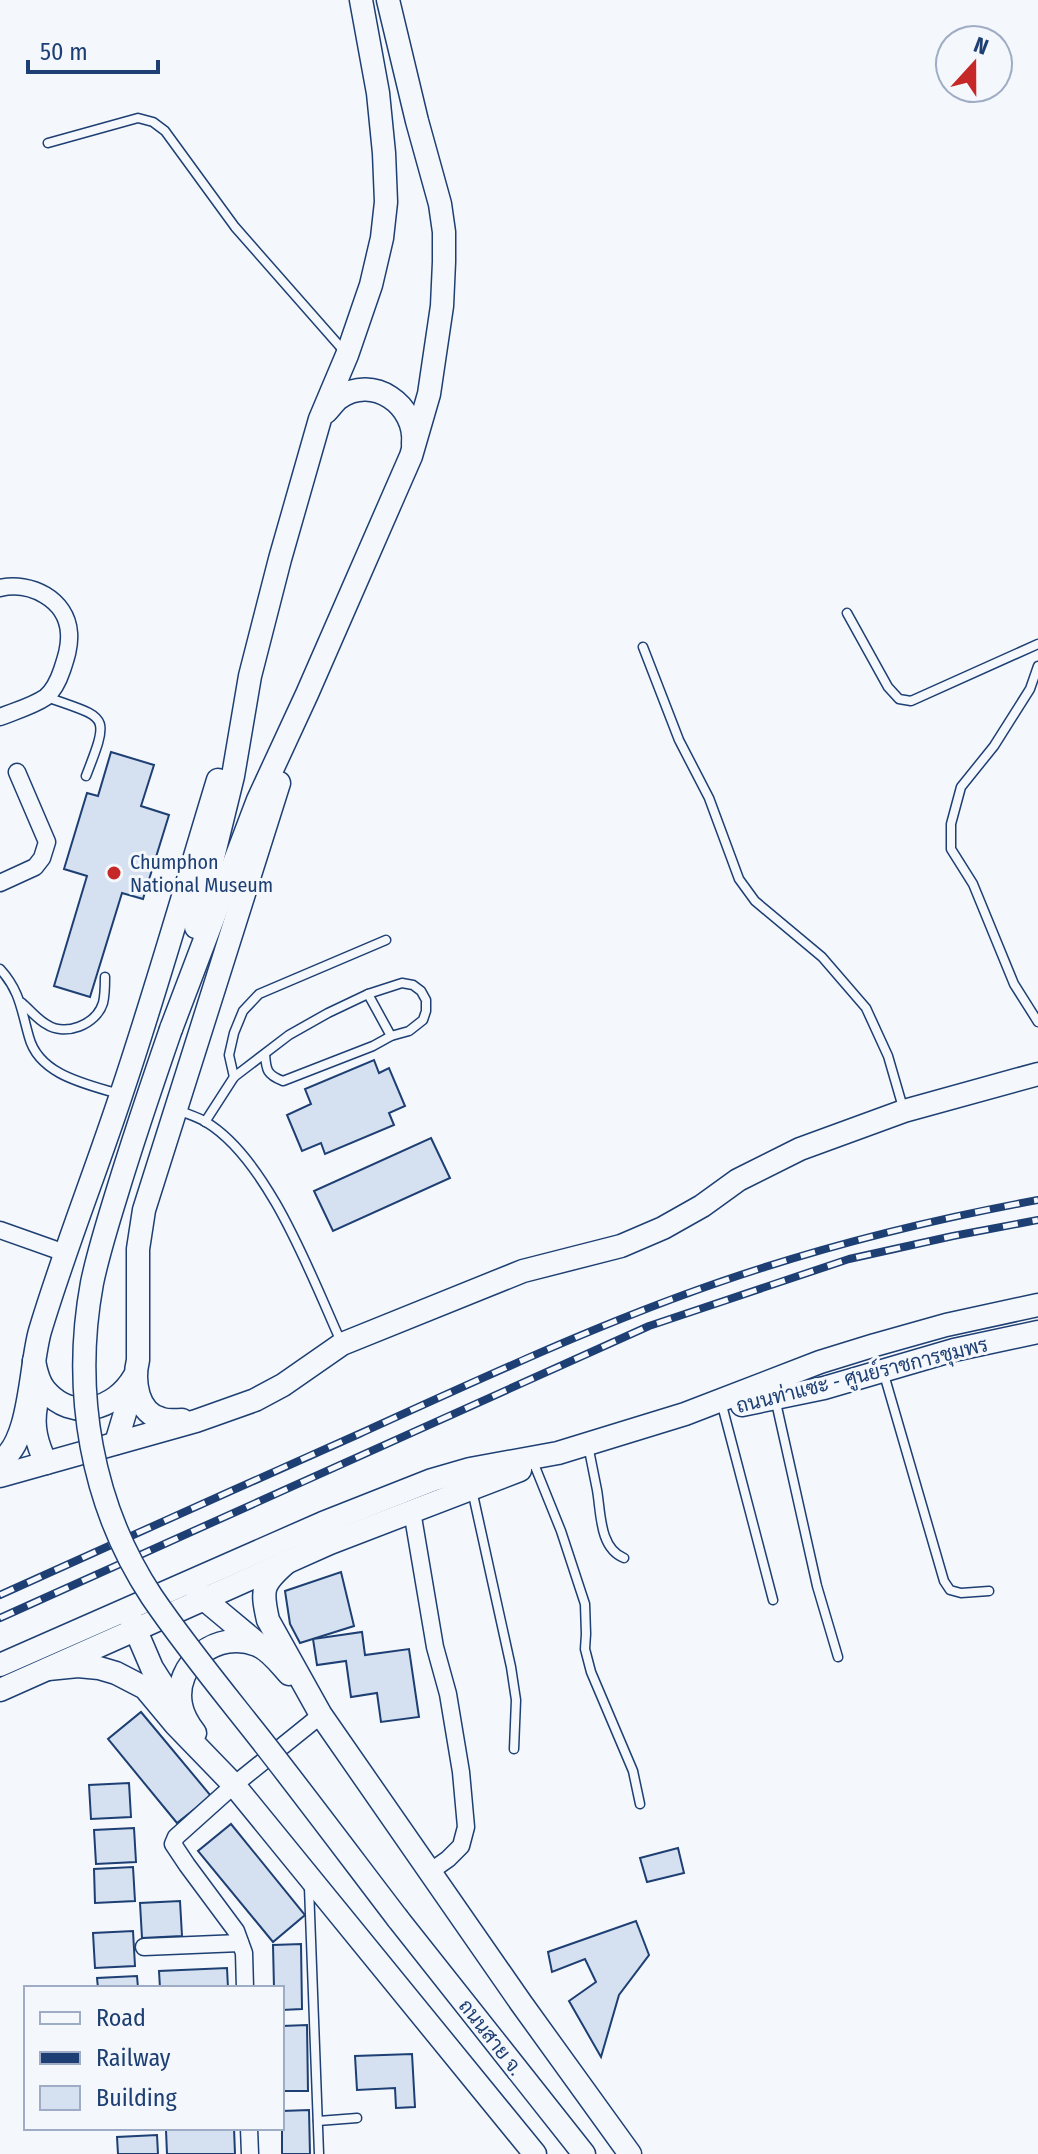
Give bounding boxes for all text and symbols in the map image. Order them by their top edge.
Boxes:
scale bar [28,24,158,74]
north arrow [934,24,1014,104]
text: N [970,31,992,61]
text: 50 m [40,38,88,66]
place label: Chumphon National Museum [130,850,273,897]
marker: Chumphon National Museum [105,864,123,882]
street label: ถนนท่าแซะ - ศูนย์ราชการชุมพร [733,1330,991,1421]
legend [24,1986,284,2130]
street label: ถนนสาย จ. [454,1994,528,2080]
text: Road [96,2004,146,2032]
text: Railway [96,2044,171,2072]
text: Building [96,2084,178,2112]

